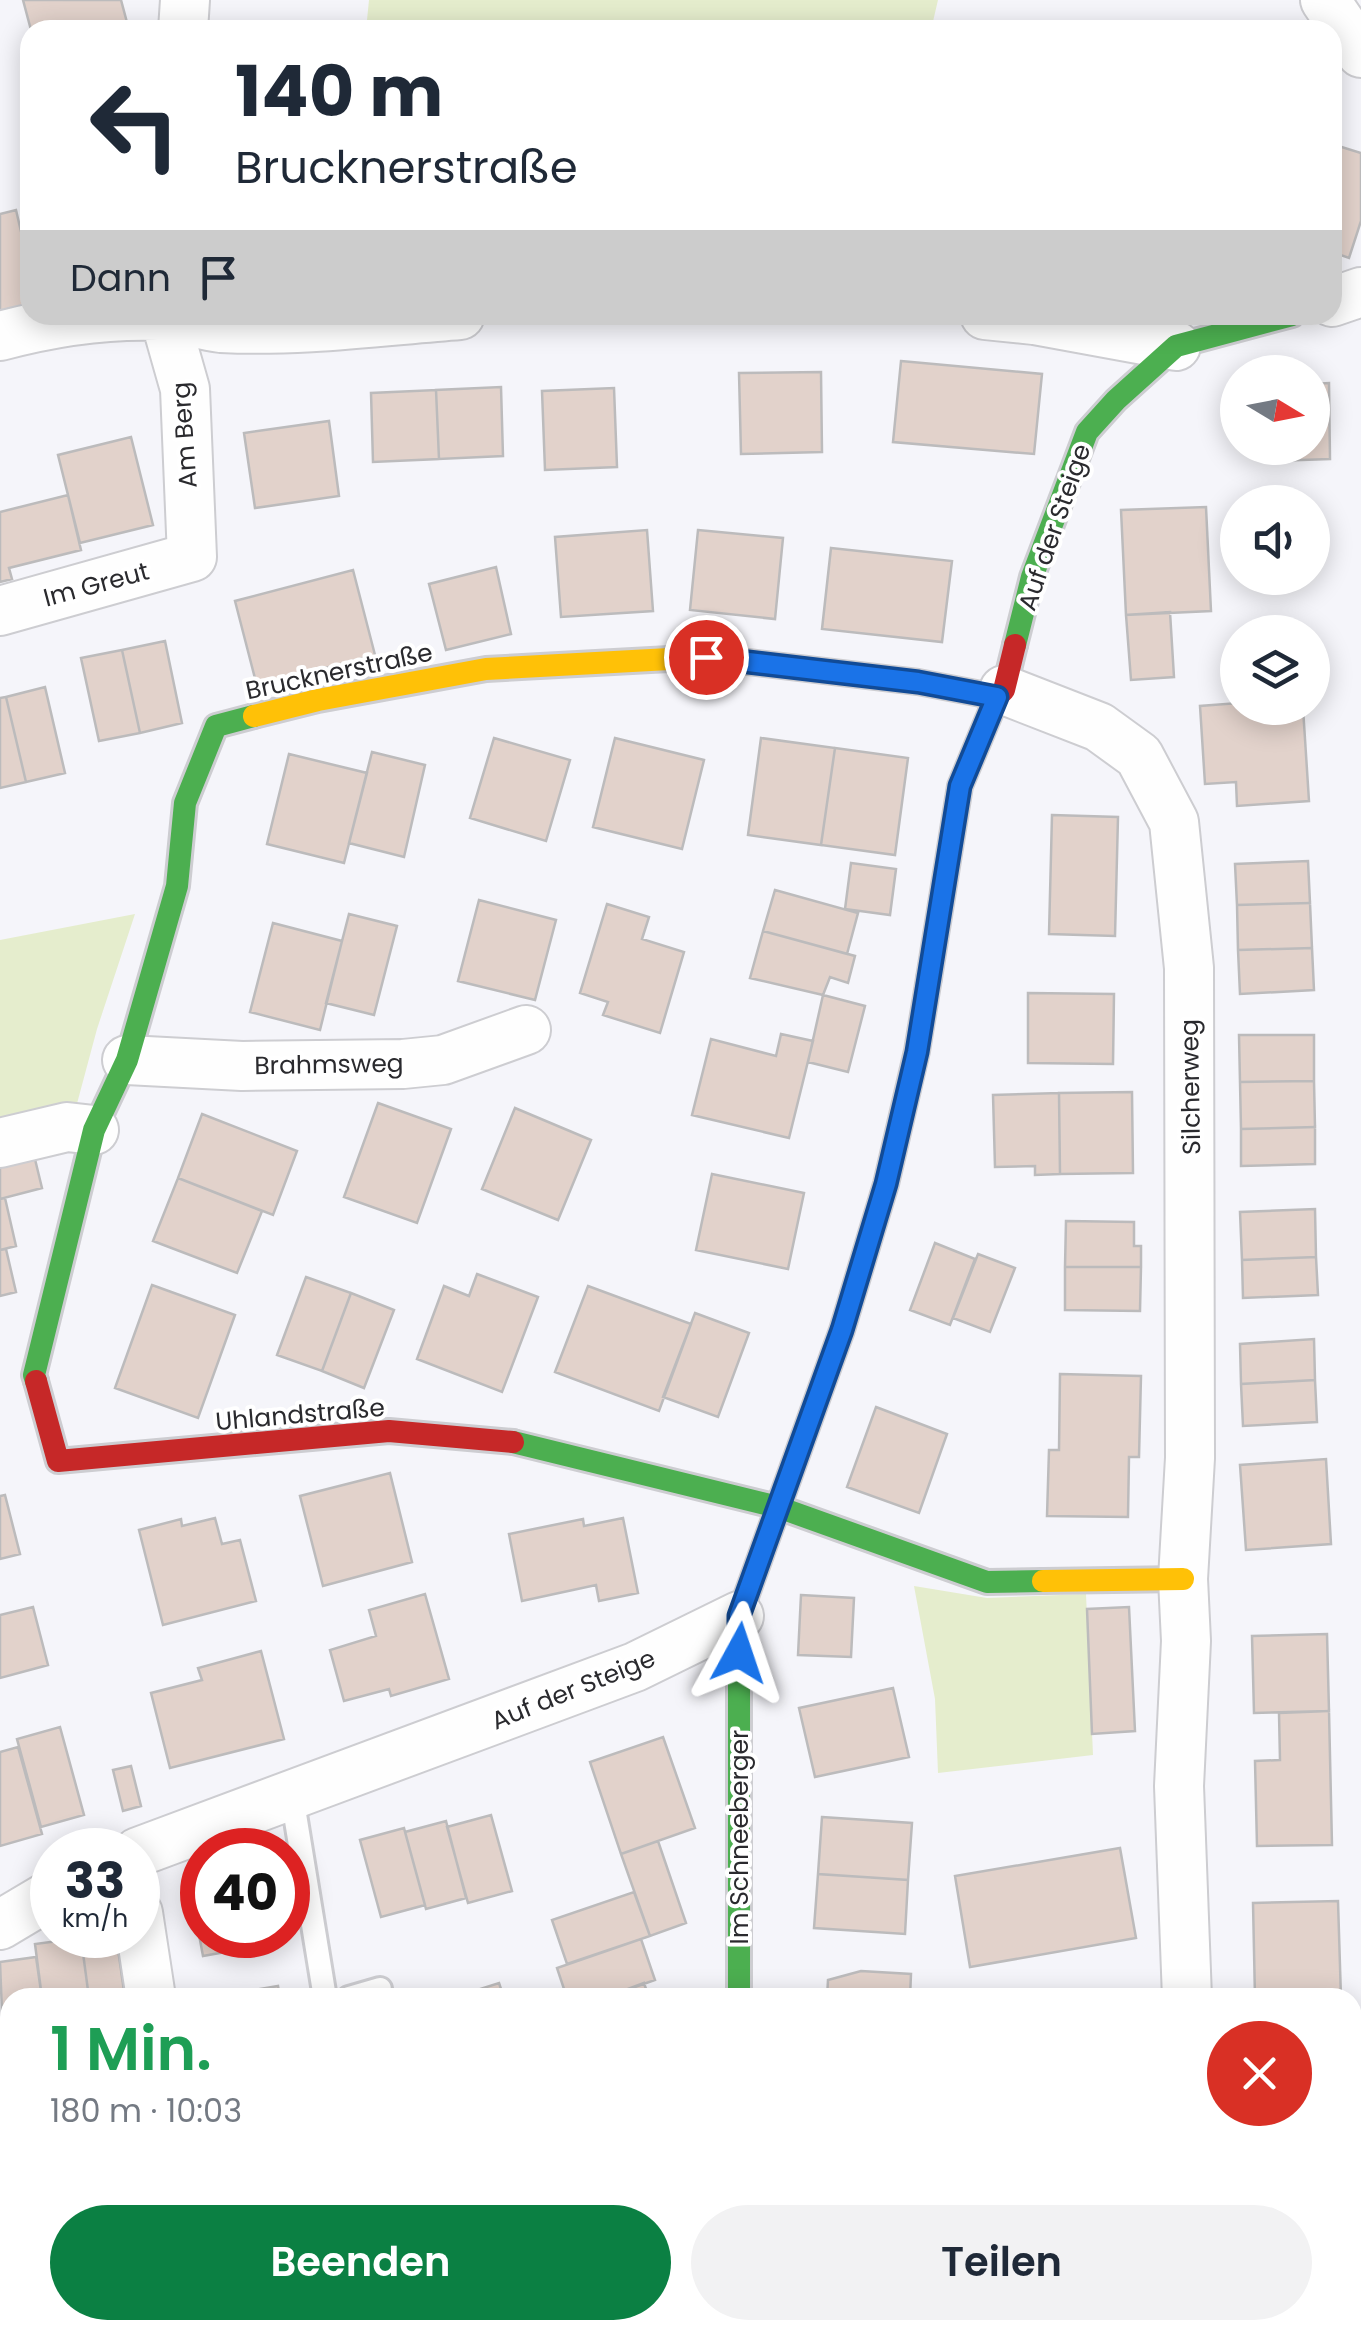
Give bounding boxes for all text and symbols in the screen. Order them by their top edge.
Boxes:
text: 140 m [235,42,443,141]
icon: left [70,60,200,190]
text: Brucknerstraße [235,136,578,199]
icon: arrive [191,250,246,305]
text: Dann [70,251,171,304]
north arrow [1220,355,1330,465]
map controls [1220,355,1330,725]
street label: Am Berg [163,381,206,489]
street label: Auf der Steige [1010,439,1099,615]
button: sound [1220,485,1330,595]
street label: Im Greut [39,554,153,615]
pin [664,615,749,700]
button: layers [1220,615,1330,725]
icon: arrive [679,630,734,685]
street label: Brucknerstraße [242,635,436,708]
street label: Silcherweg [1172,1019,1209,1155]
street label: Brahmsweg [254,1046,404,1083]
street label: Uhlandstraße [214,1390,386,1439]
position arrow [687,1601,791,1705]
street label: Auf der Steige [486,1641,660,1738]
street label: Im Schneeberger [722,1730,757,1944]
speed limit sign: 40 [180,1828,310,1958]
text: 33 [65,1845,125,1916]
text: km/h [62,1901,128,1936]
text: 1 Min. [50,2007,212,2091]
button: close [1207,2021,1312,2126]
text: 180 m · 10:03 [50,2088,242,2133]
button: Beenden [50,2205,671,2320]
button: Teilen [691,2205,1312,2320]

